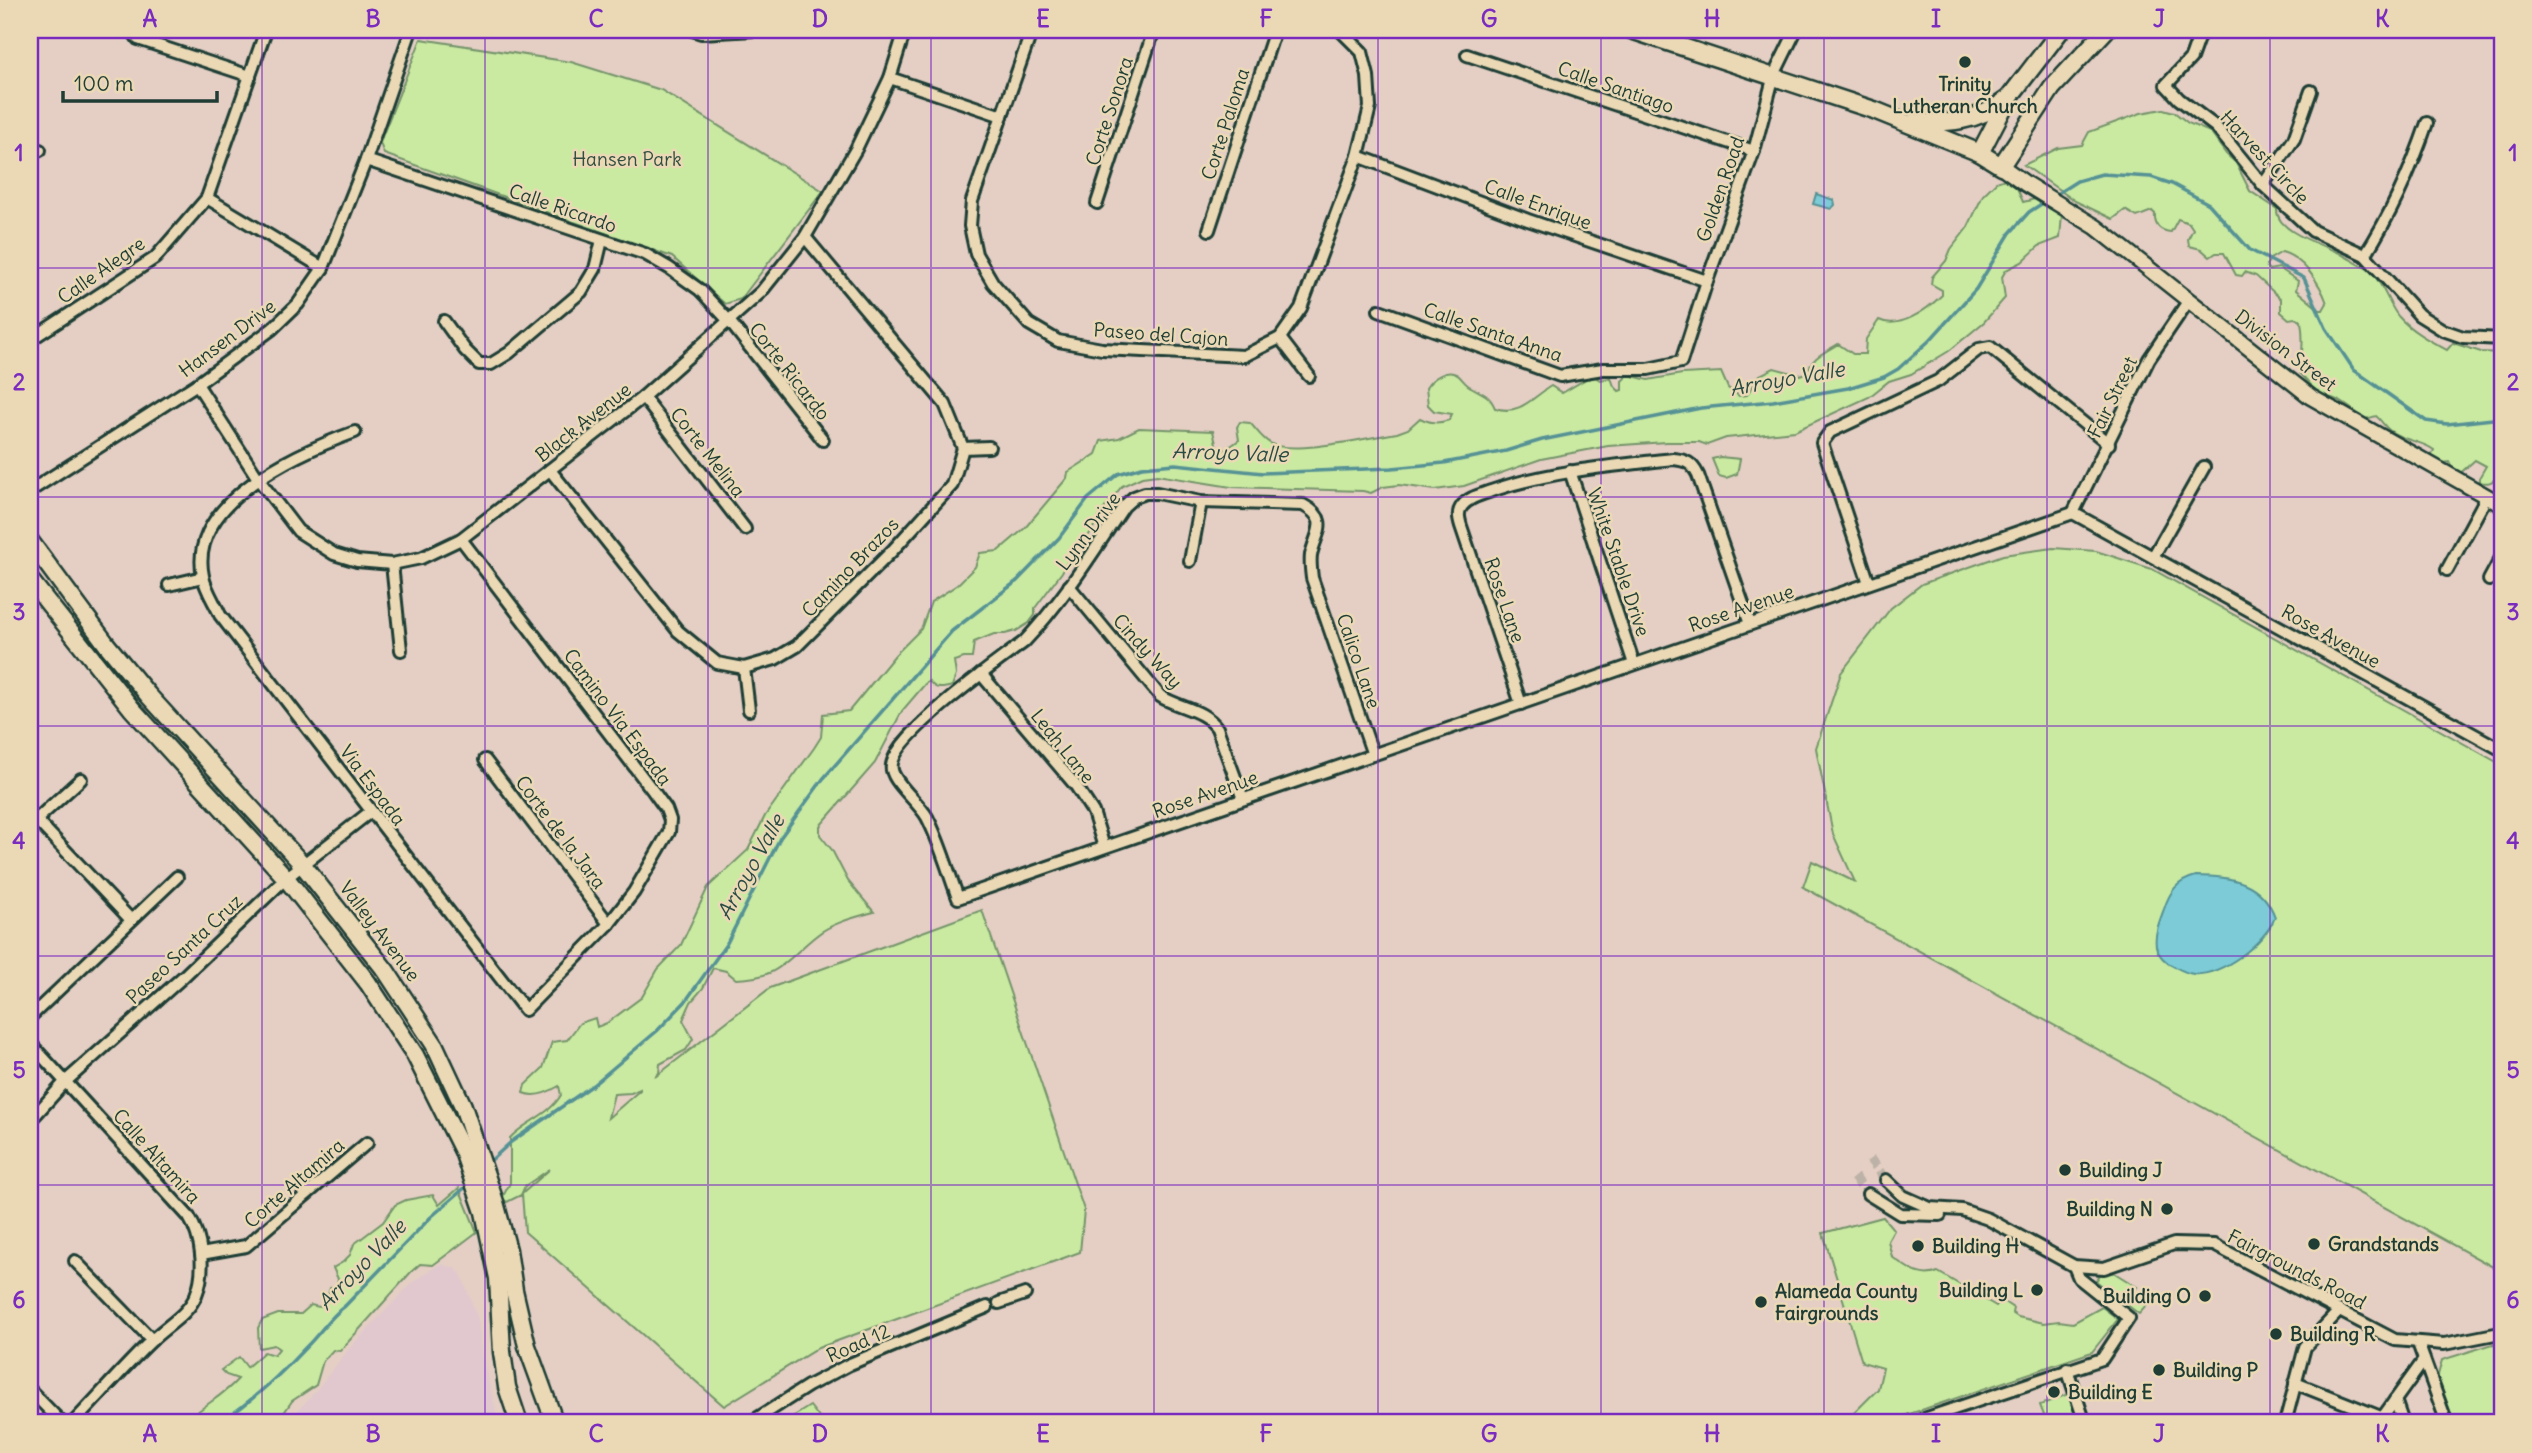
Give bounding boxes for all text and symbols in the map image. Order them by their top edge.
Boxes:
text: A [143,4,158,33]
text: B [365,4,381,33]
text: C [588,4,604,33]
text: D [812,4,828,33]
text: E [1036,4,1050,33]
text: F [1259,4,1273,33]
text: G [1481,4,1497,33]
text: H [1704,4,1720,33]
text: I [1931,4,1941,33]
text: J [2153,4,2165,33]
text: K [2375,4,2390,33]
street label: Corte Sonora [1080,53,1138,168]
marker: Trinity Lutheran Church [1957,54,1973,70]
street label: Calle Santiago [1555,56,1677,118]
scale bar [63,60,217,104]
street label: Corte Paloma [1196,65,1254,183]
text: 100 m [74,70,133,97]
place label: Trinity Lutheran Church [1892,72,2038,118]
street label: Harvest Circle [2215,105,2315,209]
street label: Golden Road [1691,133,1749,245]
text: 1 [14,138,24,167]
text: 1 [2508,138,2518,167]
park label: Hansen Park [572,147,682,171]
street label: Calle Enrique [1481,174,1595,234]
street label: Calle Ricardo [506,178,620,238]
street label: Calle Alegre [53,231,149,309]
street label: Hansen Drive [174,294,280,382]
street label: Calle Santa Anna [1420,297,1566,367]
street label: Division Street [2230,304,2342,396]
street label: Corte Ricardo [744,317,836,425]
street label: Paseo del Cajon [1093,317,1229,351]
street label: Fair Street [2082,352,2142,442]
water label: Arroyo Valle [1727,355,1848,402]
text: 2 [13,367,26,396]
text: 2 [2507,367,2520,396]
street label: Black Avenue [530,377,636,467]
street label: Corte Melina [665,402,751,502]
water label: Arroyo Valle [1172,437,1290,468]
street label: White Stable Drive [1582,485,1656,639]
street label: Lynn Drive [1051,487,1125,575]
street label: Camino Brazos [796,512,904,622]
street label: Rose Lane [1479,554,1531,646]
street label: Rose Avenue [1685,579,1797,637]
text: 3 [12,597,26,626]
text: 3 [2506,597,2520,626]
street label: Rose Avenue [2277,599,2385,673]
street label: Cindy Way [1108,609,1188,693]
street label: Calico Lane [1332,610,1386,712]
street label: Camino Via Espada [559,644,677,790]
street label: Leah Lane [1026,704,1100,788]
street label: Via Espada [335,740,411,830]
street label: Rose Avenue [1149,765,1261,823]
street label: Corte de la Jara [510,770,612,894]
water label: Arroyo Valle [711,808,791,924]
text: 4 [12,826,26,855]
text: 4 [2506,826,2520,855]
street label: Valley Avenue [334,876,426,986]
street label: Paseo Santa Cruz [121,889,247,1009]
text: 5 [12,1055,26,1084]
text: 5 [2506,1055,2520,1084]
street label: Calle Altamira [108,1104,206,1209]
street label: Corte Altamira [239,1133,349,1233]
place label: Building J [2079,1158,2163,1182]
marker: Building J [2057,1162,2073,1178]
place label: Building N [2066,1197,2153,1221]
marker: Building N [2159,1201,2175,1217]
water label: Arroyo Valle [312,1212,413,1316]
street label: Fairgrounds Road [2224,1224,2370,1314]
place label: Grandstands [2328,1232,2439,1256]
place label: Building H [1932,1234,2020,1258]
marker: Grandstands [2306,1236,2322,1252]
marker: Building H [1910,1238,1926,1254]
place label: Building L [1939,1278,2024,1302]
place label: Alameda County Fairgrounds [1775,1279,1918,1325]
marker: Building L [2029,1282,2045,1298]
place label: Building O [2103,1284,2191,1308]
text: 6 [12,1285,26,1314]
text: 6 [2506,1285,2520,1314]
marker: Building O [2197,1288,2213,1304]
marker: Alameda County Fairgrounds [1753,1294,1769,1310]
street label: Road 12 [822,1318,894,1368]
place label: Building R [2290,1322,2376,1346]
marker: Building R [2268,1326,2284,1342]
place label: Building P [2173,1358,2259,1382]
marker: Building P [2151,1362,2167,1378]
place label: Building E [2068,1380,2153,1404]
marker: Building E [2046,1384,2062,1400]
text: A [143,1419,158,1448]
text: B [365,1419,381,1448]
text: C [588,1419,604,1448]
text: D [812,1419,828,1448]
text: E [1036,1419,1050,1448]
text: F [1259,1419,1273,1448]
text: G [1481,1419,1497,1448]
text: H [1704,1419,1720,1448]
text: I [1931,1419,1941,1448]
text: J [2153,1419,2165,1448]
text: K [2375,1419,2390,1448]

